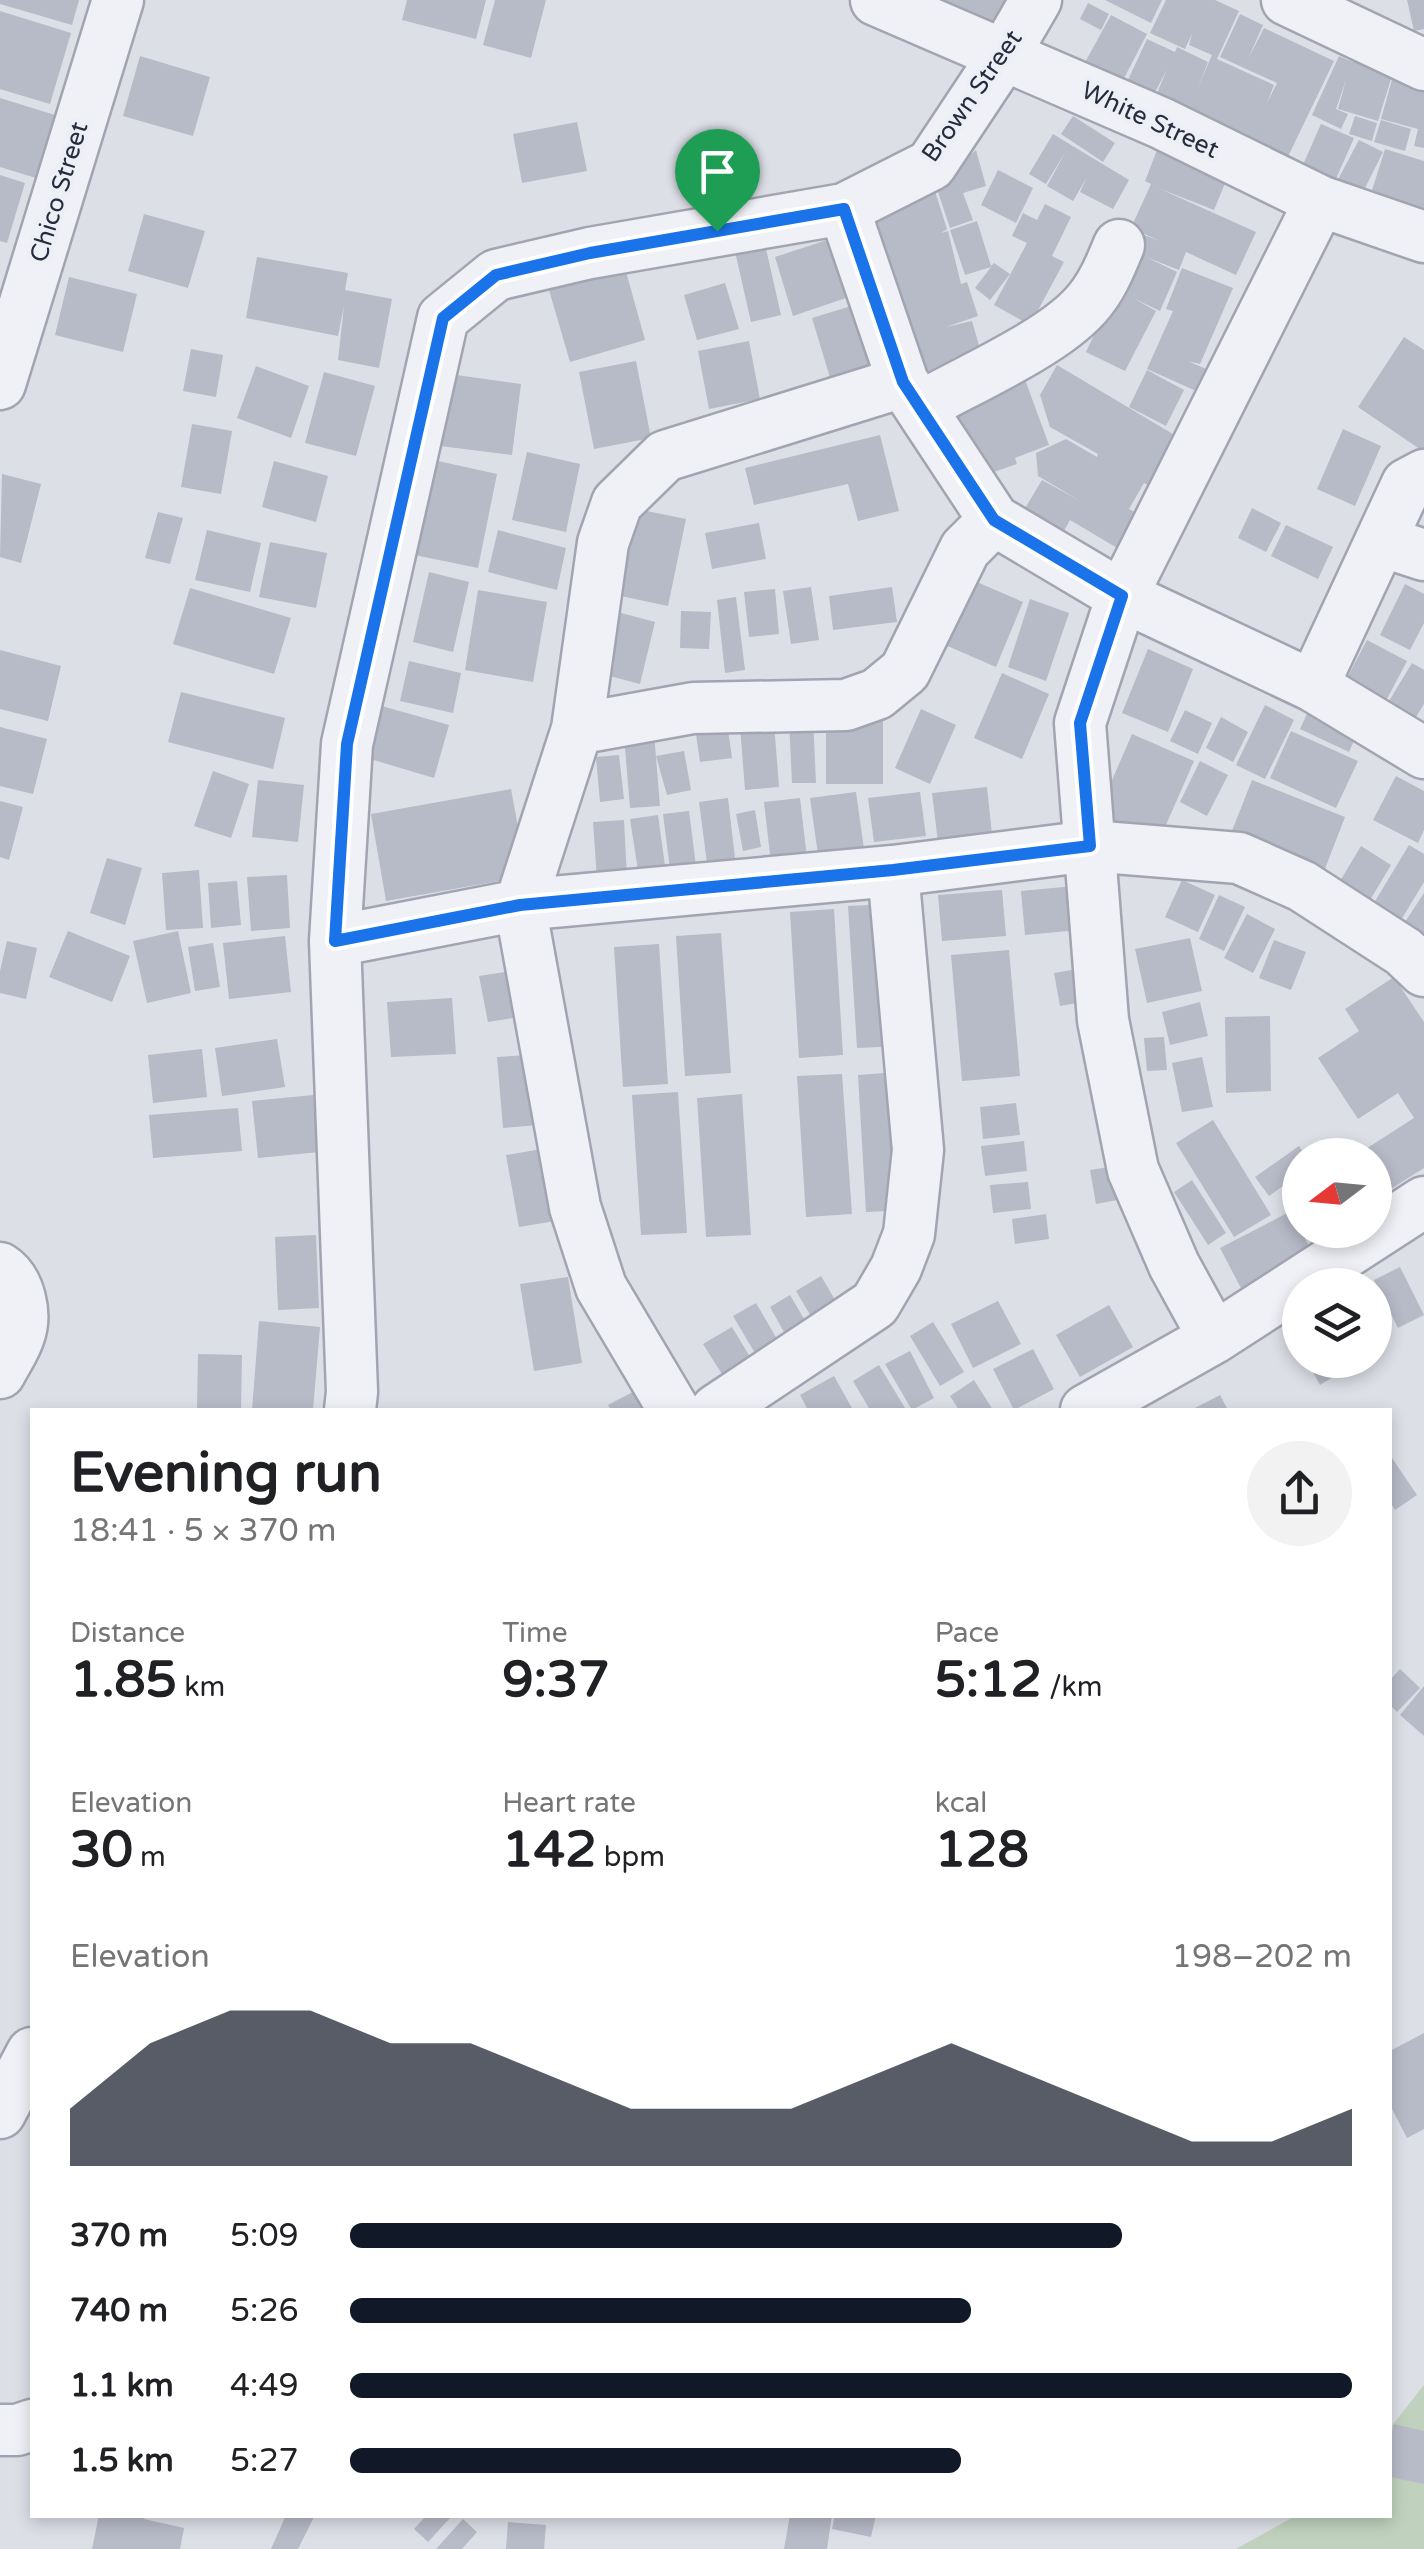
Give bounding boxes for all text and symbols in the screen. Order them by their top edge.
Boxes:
street label: Brown Street [915,24,1029,168]
street label: White Street [1077,75,1224,165]
street label: Chico Street [23,118,95,266]
pin [675,129,760,232]
icon: arrive [690,144,745,199]
north arrow [1282,1138,1392,1248]
map controls [1282,1138,1392,1378]
button: layers [1282,1268,1392,1378]
text: Evening run [70,1441,382,1507]
button: share [1247,1441,1352,1546]
text: 18:41 · 5 × 370 m [70,1512,336,1550]
text: Distance [70,1616,185,1650]
text: Time [502,1616,568,1650]
text: Pace [935,1616,999,1650]
text: 1.85 [70,1650,177,1710]
text: 9:37 [502,1650,610,1710]
text: 5:12 [935,1650,1042,1710]
text: km [177,1670,225,1704]
text: /km [1042,1670,1103,1704]
text: Elevation [70,1786,192,1820]
text: Heart rate [502,1786,636,1820]
text: kcal [935,1786,987,1820]
text: 30 [70,1820,133,1880]
text: 142 [502,1820,597,1880]
text: 128 [935,1820,1029,1880]
text: m [133,1840,166,1874]
text: bpm [597,1840,665,1874]
text: Elevation [70,1938,210,1976]
text: 198–202 m [1172,1938,1352,1976]
text: 370 m [70,2217,168,2255]
text: 5:09 [230,2217,299,2255]
text: 740 m [70,2292,168,2330]
text: 5:26 [230,2292,299,2330]
text: 1.1 km [70,2367,174,2405]
text: 4:49 [230,2367,299,2405]
text: 1.5 km [70,2442,174,2480]
text: 5:27 [230,2442,299,2480]

